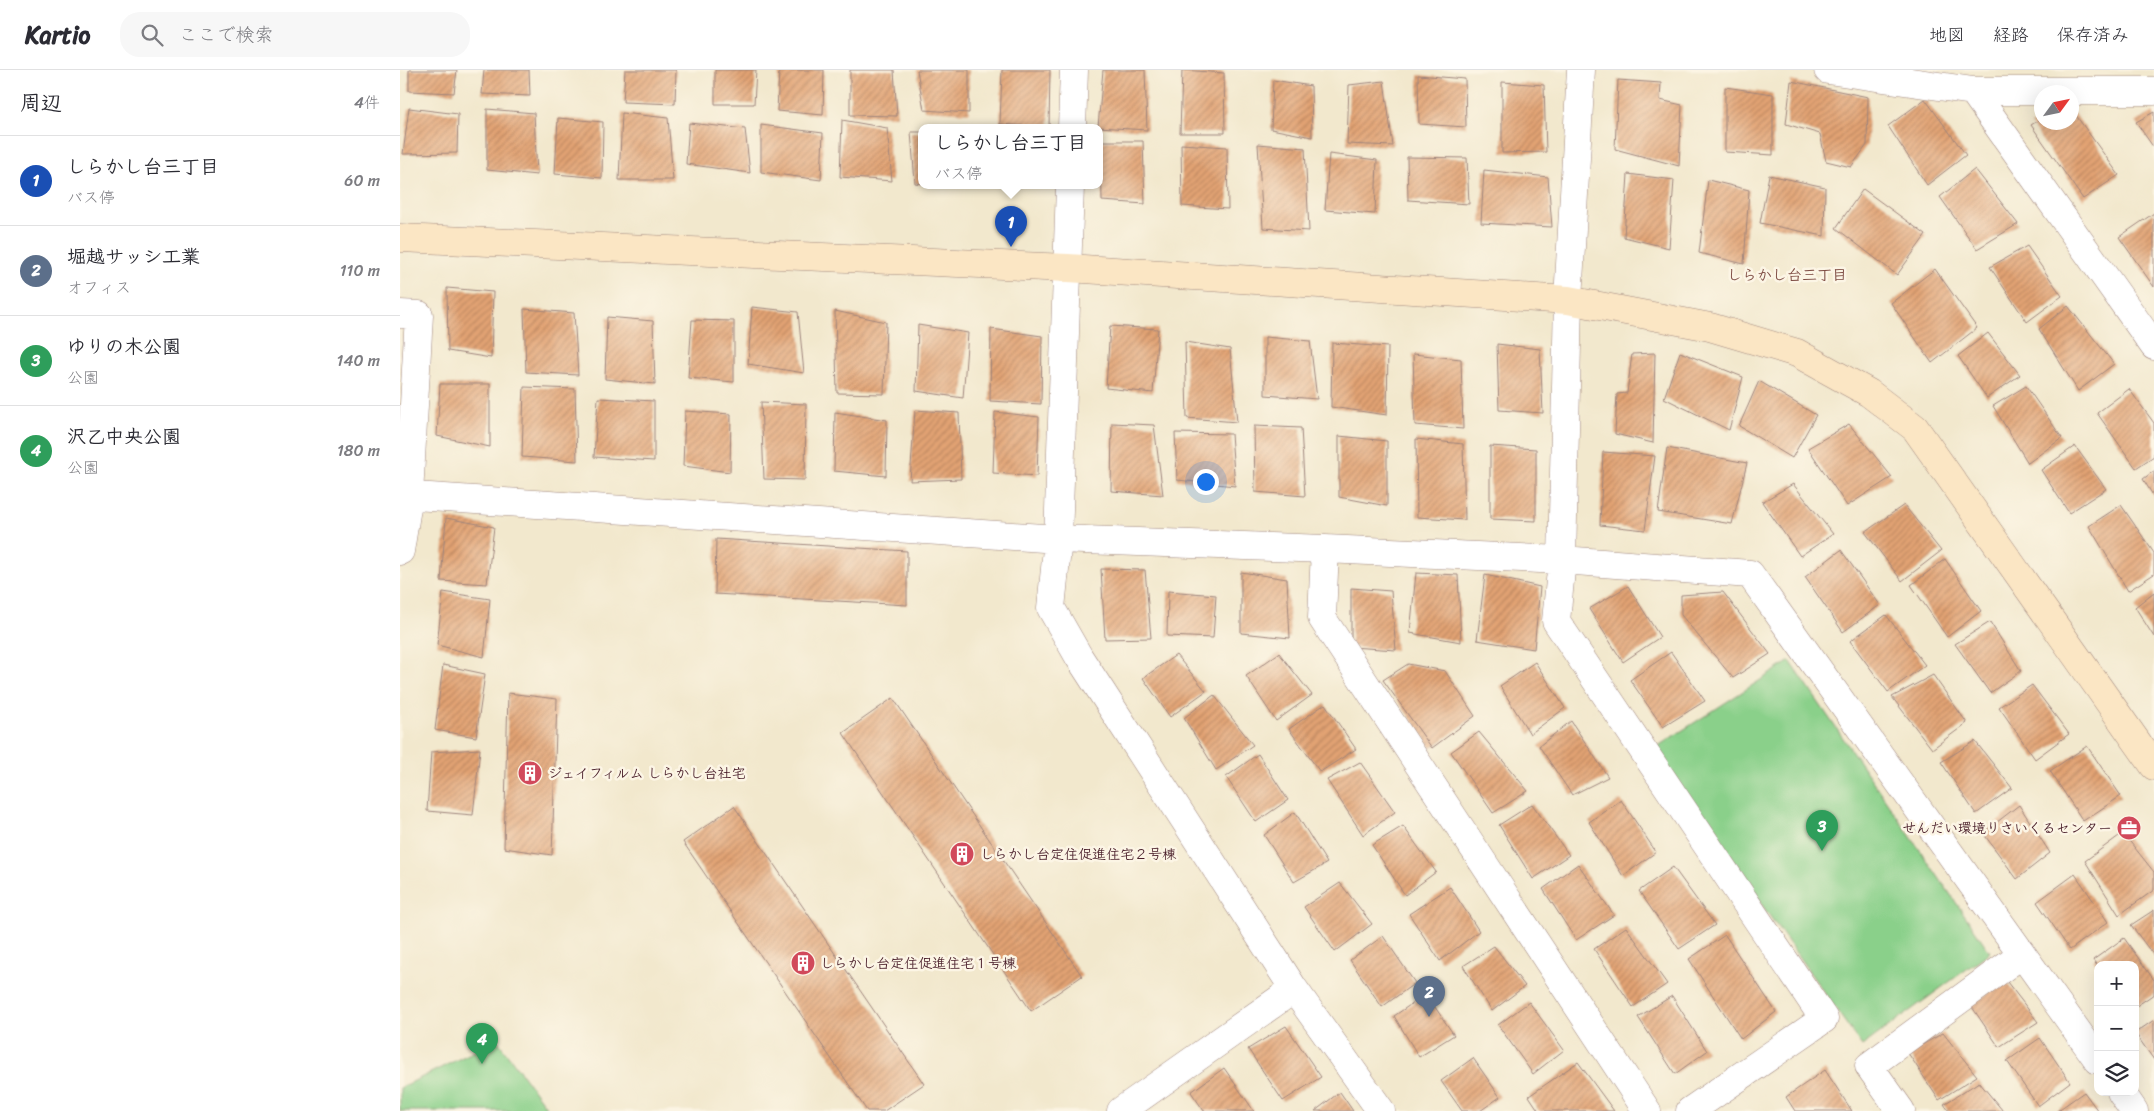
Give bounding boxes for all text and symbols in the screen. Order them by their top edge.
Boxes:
search box [120,12,470,57]
text: Kartio [25,14,90,56]
text: ここで検索 [178,18,274,51]
text: 地図 [1929,19,1965,51]
text: 経路 [1993,19,2029,51]
text: 保存済み [2057,19,2129,51]
icon: search [138,21,166,49]
text: 周辺 [20,84,62,122]
north arrow [2034,85,2079,130]
text: 4件 [354,88,380,117]
popup [918,124,1103,189]
text: しらかし台三丁目 [934,126,1087,159]
text: しらかし台三丁目 [67,150,219,183]
text: バス停 [934,159,983,188]
text: 1 [33,166,39,195]
text: 60 m [344,166,380,195]
text: バス停 [67,183,115,212]
pin: 1 [995,206,1027,247]
text: 堀越サッシ工業 [67,240,200,273]
text: 2 [31,256,41,285]
text: 110 m [340,256,380,285]
district label: しらかし台三丁目 [1727,262,1847,288]
text: オフィス [67,273,131,302]
text: ゆりの木公園 [67,330,181,363]
text: 3 [32,346,40,375]
text: 140 m [337,346,380,375]
text: 公園 [67,363,99,392]
text: 沢乙中央公園 [67,420,181,453]
text: 4 [31,436,41,465]
text: 180 m [337,436,380,465]
text: 公園 [67,453,99,482]
your location [1193,469,1219,495]
building icon: ジェイフィルム しらかし台社宅 [517,760,543,786]
place label: ジェイフィルム しらかし台社宅 [548,761,745,786]
pin: 3 [1806,810,1838,851]
office icon: せんだい環境りさいくるセンター [2116,815,2142,841]
place label: せんだい環境りさいくるセンター [1902,816,2112,841]
building icon: しらかし台定住促進住宅２号棟 [949,841,975,867]
place label: しらかし台定住促進住宅２号棟 [980,842,1177,867]
building icon: しらかし台定住促進住宅１号棟 [790,950,816,976]
place label: しらかし台定住促進住宅１号棟 [820,951,1017,976]
map controls [2094,961,2139,1096]
button: + [2094,961,2139,1006]
pin: 2 [1413,976,1445,1017]
button: − [2094,1006,2139,1051]
pin: 4 [466,1023,498,1064]
button: layers [2094,1051,2139,1096]

